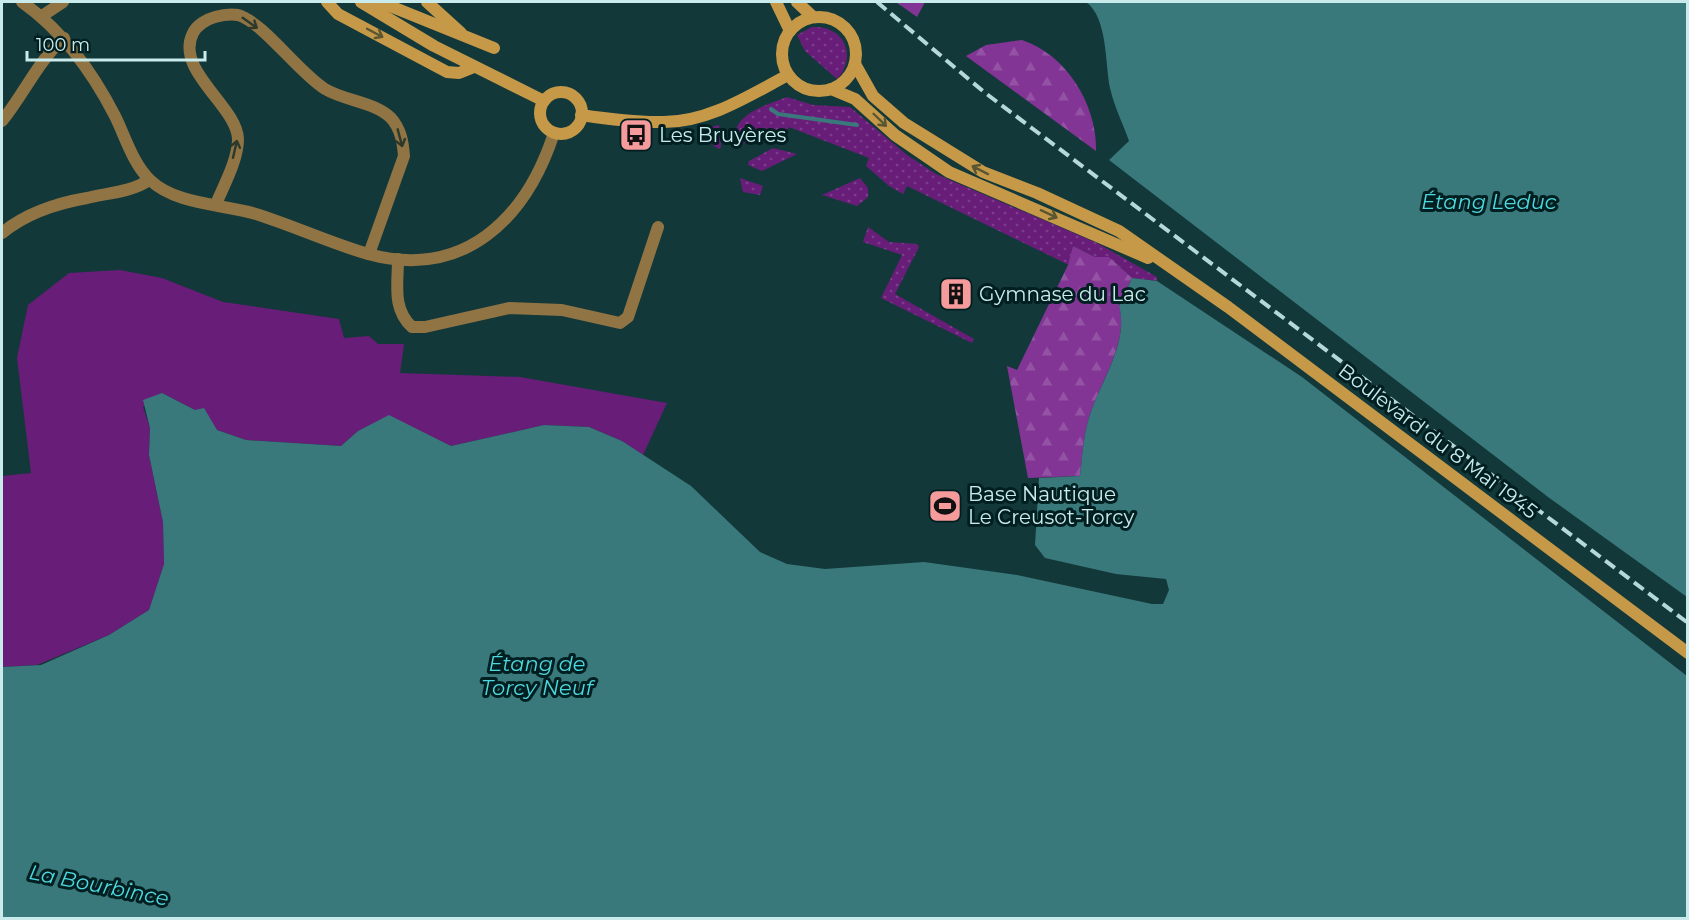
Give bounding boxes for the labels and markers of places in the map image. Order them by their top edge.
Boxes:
bus stop icon: Les Bruyères [618,117,654,153]
place label: Les Bruyères [659,123,787,147]
building icon: Gymnase du Lac [938,276,974,312]
place label: Gymnase du Lac [979,282,1146,306]
place label: Base Nautique Le Creusot-Torcy [968,482,1134,529]
sports icon: Base Nautique Le Creusot-Torcy [927,488,963,524]

